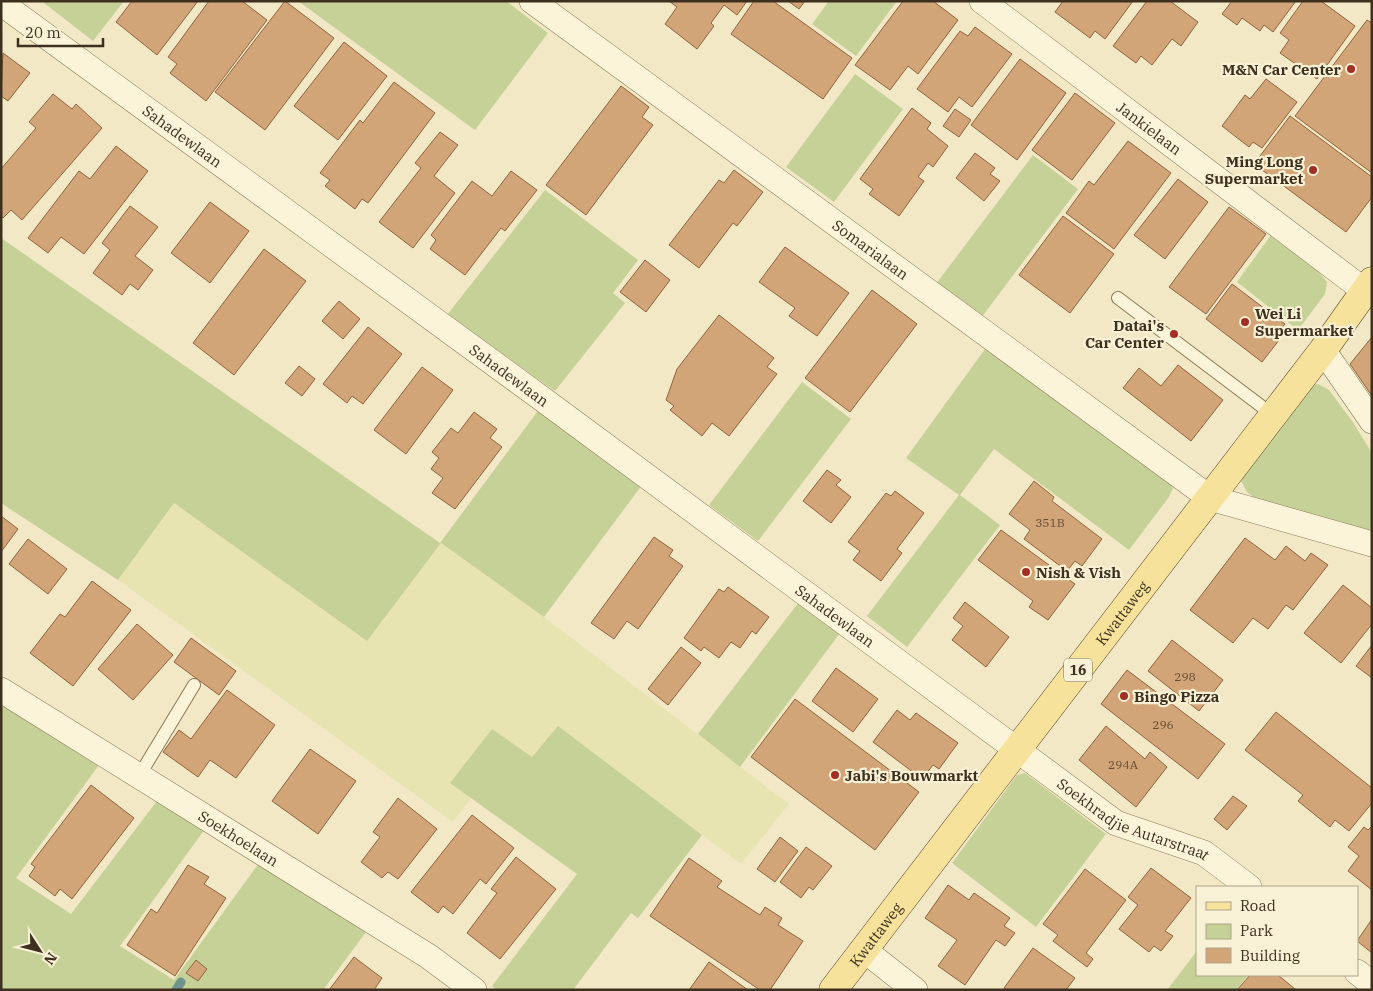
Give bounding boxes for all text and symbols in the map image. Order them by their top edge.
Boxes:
scale bar [18,15,102,47]
text: 20 m [25,23,61,42]
place label: M&N Car Center [1222,60,1342,79]
marker: M&N Car Center [1345,63,1357,75]
street label: Jankielaan [1113,97,1186,159]
street label: Sahadewlaan [139,100,226,171]
place label: Ming Long Supermarket [1205,152,1303,188]
marker: Ming Long Supermarket [1307,164,1319,176]
street label: Somarialaan [829,215,913,284]
place label: Wei Li Supermarket [1255,304,1354,340]
place label: Datai's Car Center [1085,316,1165,352]
marker: Wei Li Supermarket [1239,316,1251,328]
marker: Datai's Car Center [1168,328,1180,340]
street label: Sahadewlaan [466,340,553,411]
house number: 351B [1035,515,1065,530]
place label: Nish & Vish [1036,563,1121,582]
marker: Nish & Vish [1020,566,1032,578]
street label: Kwattaweg [1091,577,1152,649]
street label: Sahadewlaan [792,580,879,651]
road number: 16 [1064,658,1092,682]
house number: 298 [1174,669,1196,684]
place label: Bingo Pizza [1134,687,1220,706]
marker: Bingo Pizza [1118,690,1130,702]
house number: 296 [1152,717,1174,732]
house number: 294A [1108,757,1139,772]
place label: Jabi's Bouwmarkt [845,766,978,785]
marker: Jabi's Bouwmarkt [829,769,841,781]
street label: Soekhradjie Autarstraat [1054,774,1214,864]
street label: Soekhoelaan [195,806,283,870]
legend [1196,886,1358,976]
text: Road [1240,896,1276,915]
street label: Kwattaweg [845,898,906,970]
text: Park [1240,921,1273,940]
north arrow [15,926,65,976]
text: Building [1240,946,1300,965]
text: N [40,949,61,968]

